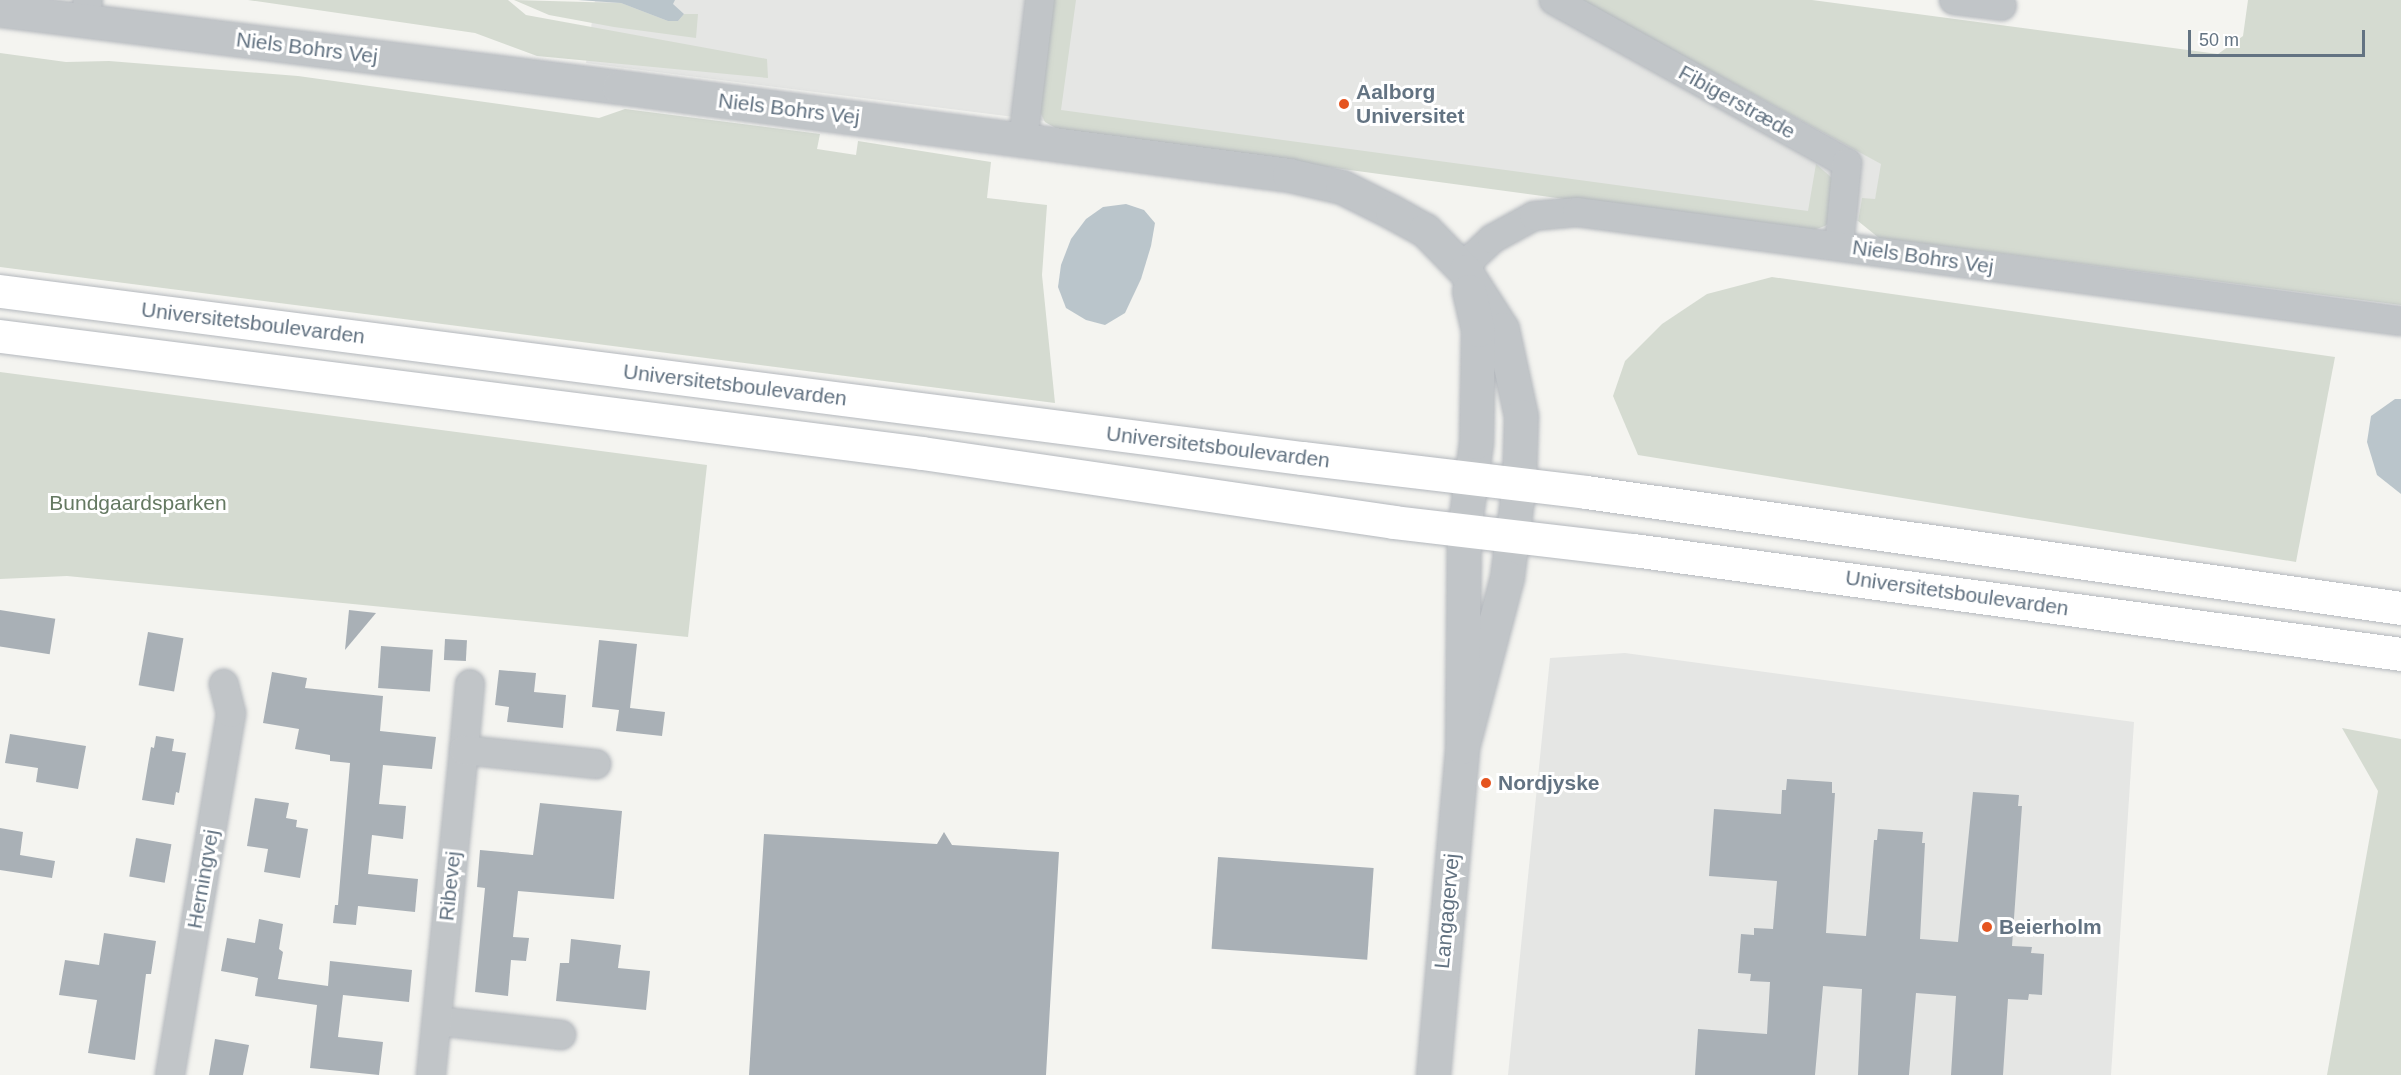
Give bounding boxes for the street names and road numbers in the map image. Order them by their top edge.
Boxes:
street label: Niels Bohrs Vej [235,27,379,69]
street label: Fibigerstræde [1674,60,1800,144]
street label: Niels Bohrs Vej [717,88,861,130]
street label: Niels Bohrs Vej [1851,235,1995,279]
street label: Universitetsboulevarden [140,297,366,349]
street label: Universitetsboulevarden [622,359,848,411]
street label: Universitetsboulevarden [1105,421,1331,473]
street label: Universitetsboulevarden [1844,565,2070,621]
street label: Herningvej [182,827,224,931]
street label: Ribevej [434,850,466,922]
street label: Langagervej [1429,852,1465,970]

